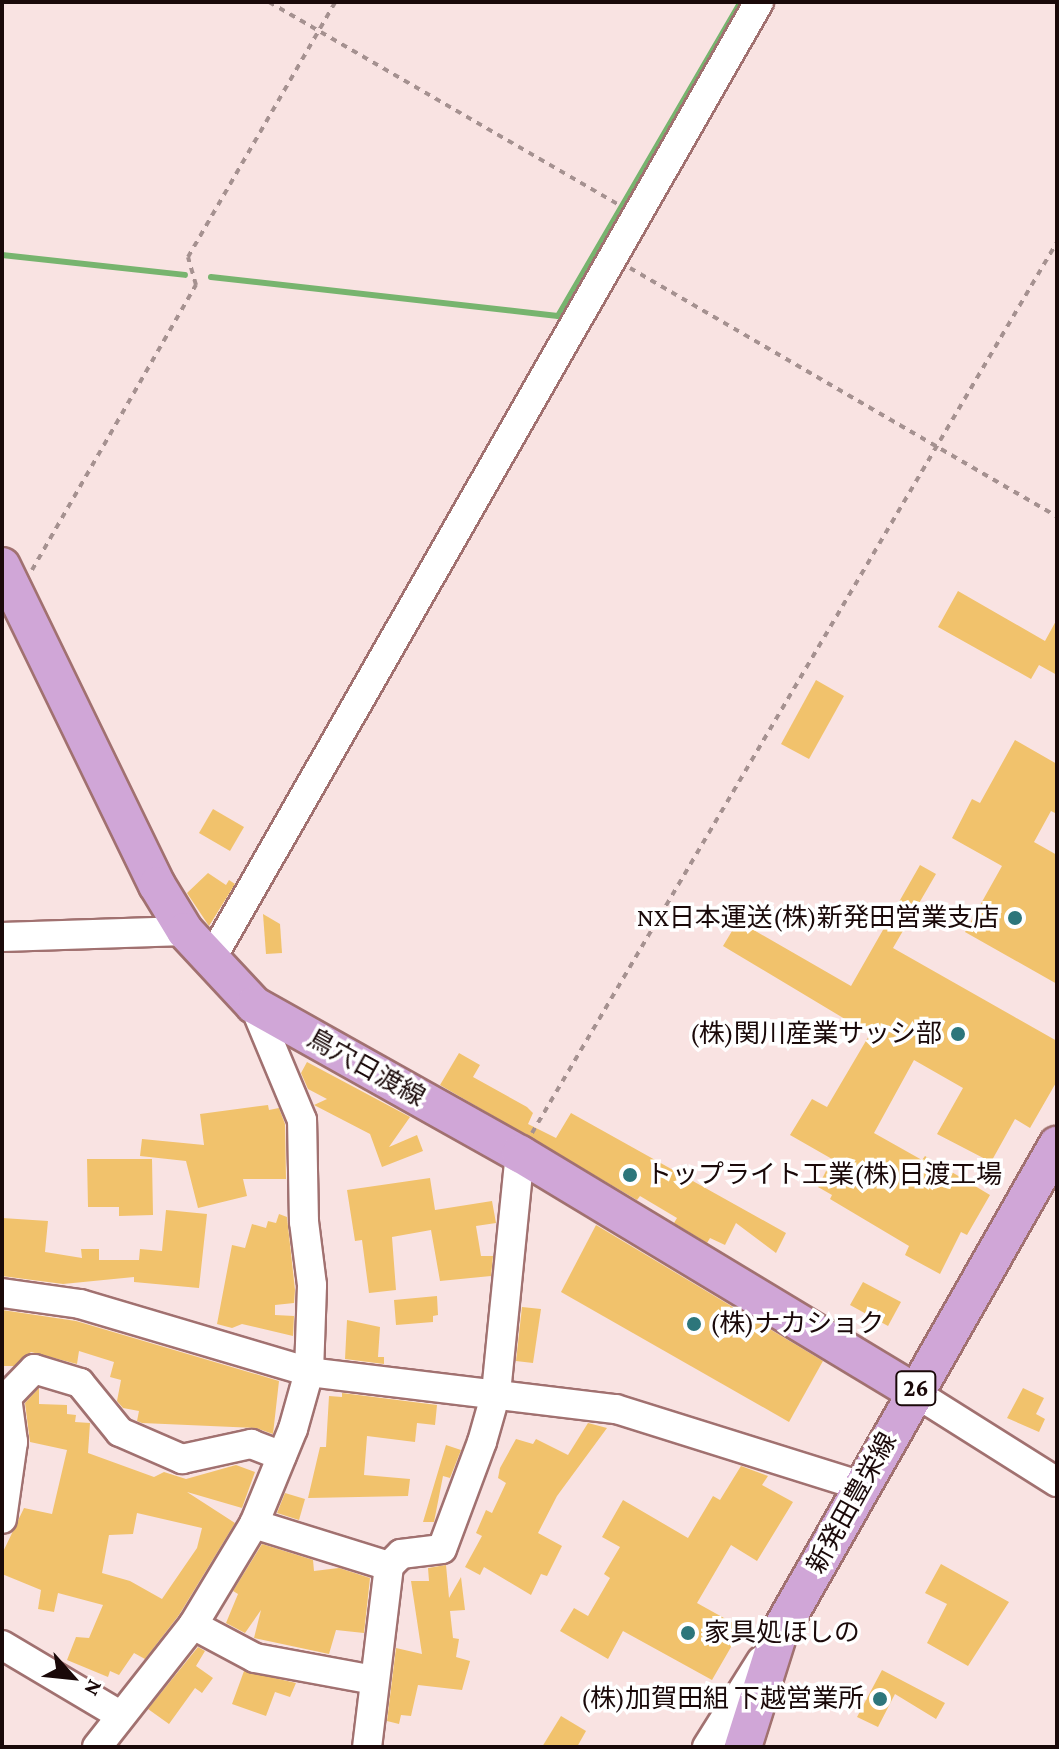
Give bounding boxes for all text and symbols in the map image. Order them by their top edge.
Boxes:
place label: NX日本運送(株)新発田営業支店 [637,902,999,934]
marker: NX日本運送(株)新発田営業支店 [1006,909,1024,927]
place label: (株)関川産業サッシ部 [690,1018,942,1050]
street label: 鳥穴日渡線 [302,1023,430,1113]
marker: (株)関川産業サッシ部 [949,1025,967,1043]
place label: トップライト工業(株)日渡工場 [646,1159,1002,1191]
marker: トップライト工業(株)日渡工場 [621,1166,639,1184]
place label: (株)ナカショク [710,1308,884,1340]
marker: (株)ナカショク [685,1315,703,1333]
road number: 26 [894,1368,938,1408]
street label: 新発田豊栄線 [801,1427,903,1579]
place label: 家具処ほしの [704,1617,860,1649]
marker: 家具処ほしの [679,1624,697,1642]
north arrow [32,1637,112,1717]
text: N [79,1676,108,1700]
place label: (株)加賀田組 下越営業所 [581,1683,864,1715]
marker: (株)加賀田組 下越営業所 [871,1690,889,1708]

